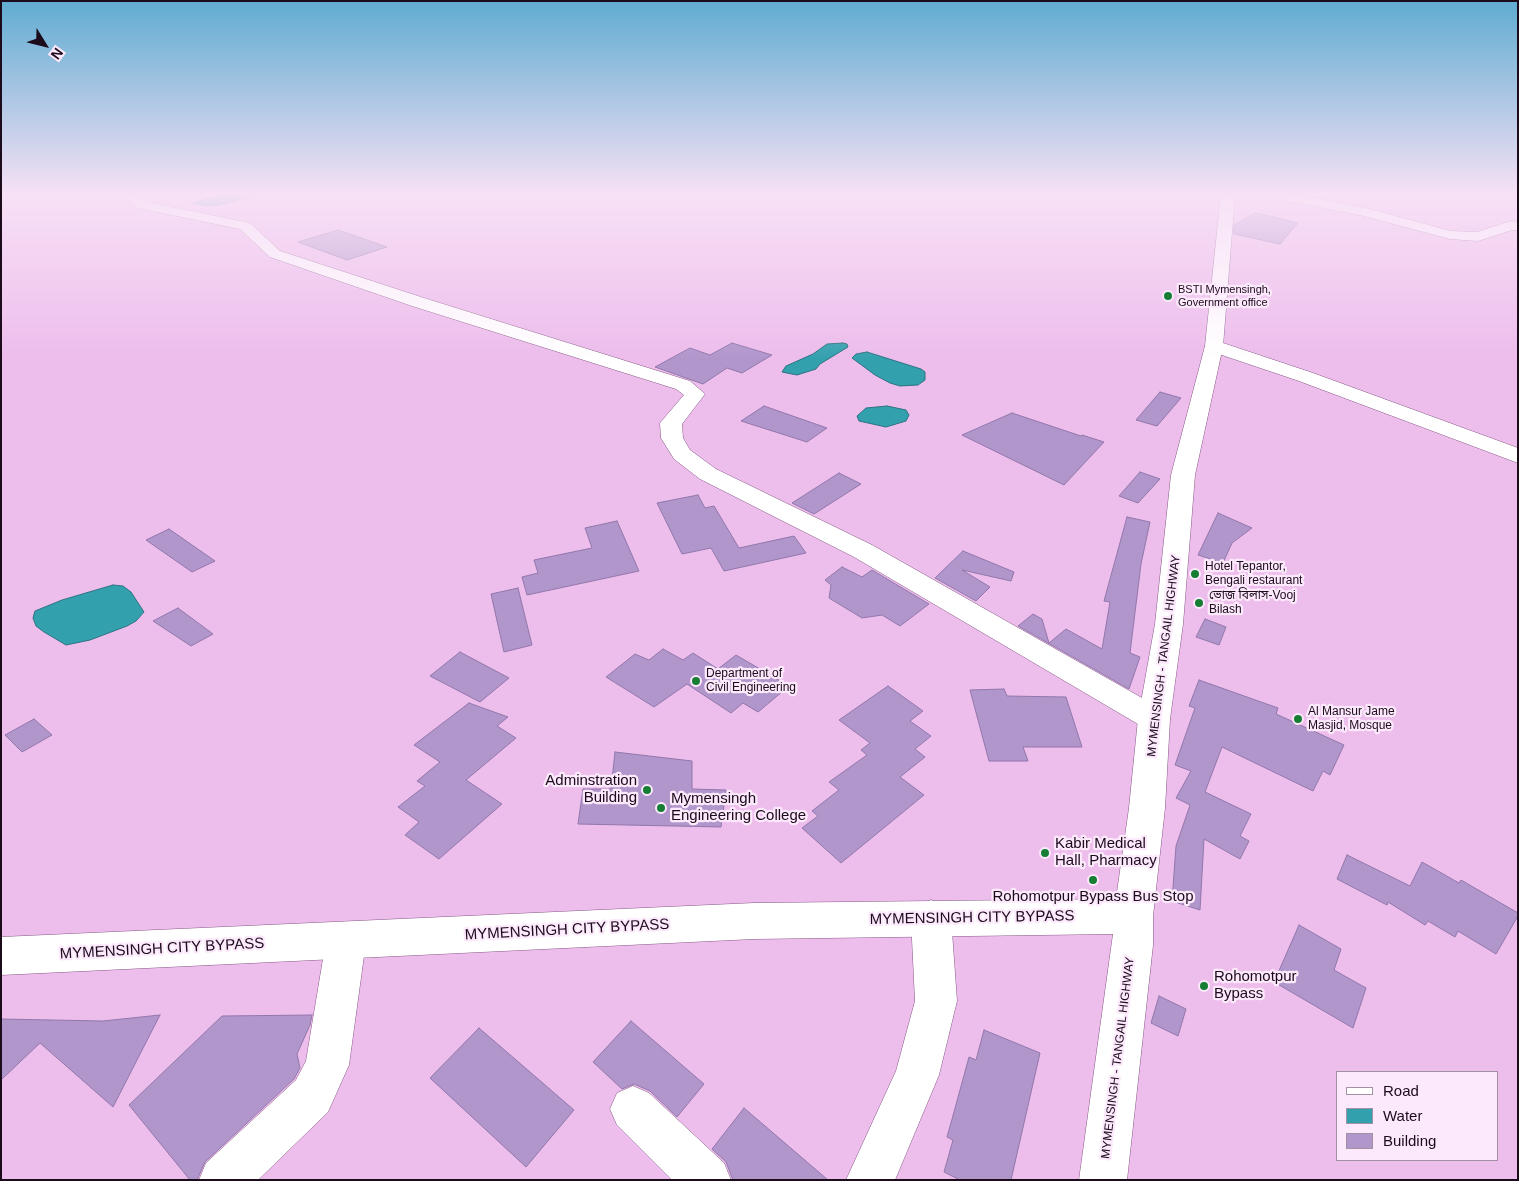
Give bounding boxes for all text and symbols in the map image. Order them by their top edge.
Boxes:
north arrow [20,20,70,70]
text: N [48,45,67,63]
place label: BSTI Mymensingh, Government office [1178,283,1271,309]
marker: BSTI Mymensingh, Government office [1162,290,1174,302]
street label: MYMENSINGH - TANGAIL HIGHWAY [1144,554,1184,758]
place label: Hotel Tepantor, Bengali restaurant [1205,560,1302,588]
marker: Hotel Tepantor, Bengali restaurant [1189,568,1201,580]
place label: ভোজ বিলাস-Vooj Bilash [1209,589,1296,617]
marker: ভোজ বিলাস-Vooj Bilash [1193,597,1205,609]
place label: Department of Civil Engineering [706,667,796,695]
marker: Department of Civil Engineering [690,675,702,687]
place label: Al Mansur Jame Masjid, Mosque [1308,705,1395,733]
marker: Al Mansur Jame Masjid, Mosque [1292,713,1304,725]
place label: Adminstration Building [545,772,637,807]
marker: Adminstration Building [641,784,653,796]
place label: Mymensingh Engineering College [671,790,806,825]
marker: Mymensingh Engineering College [655,802,667,814]
place label: Kabir Medical Hall, Pharmacy [1055,835,1157,870]
marker: Kabir Medical Hall, Pharmacy [1039,847,1051,859]
marker: Rohomotpur Bypass Bus Stop [1087,874,1099,886]
place label: Rohomotpur Bypass Bus Stop [993,888,1193,906]
street label: MYMENSINGH CITY BYPASS [869,907,1075,929]
street label: MYMENSINGH CITY BYPASS [464,916,670,944]
street label: MYMENSINGH CITY BYPASS [59,935,265,963]
street label: MYMENSINGH - TANGAIL HIGHWAY [1098,956,1138,1160]
place label: Rohomotpur Bypass [1214,968,1297,1003]
marker: Rohomotpur Bypass [1198,980,1210,992]
legend [1336,1071,1499,1161]
text: Road [1383,1082,1419,1099]
text: Water [1383,1107,1422,1124]
text: Building [1383,1132,1436,1149]

